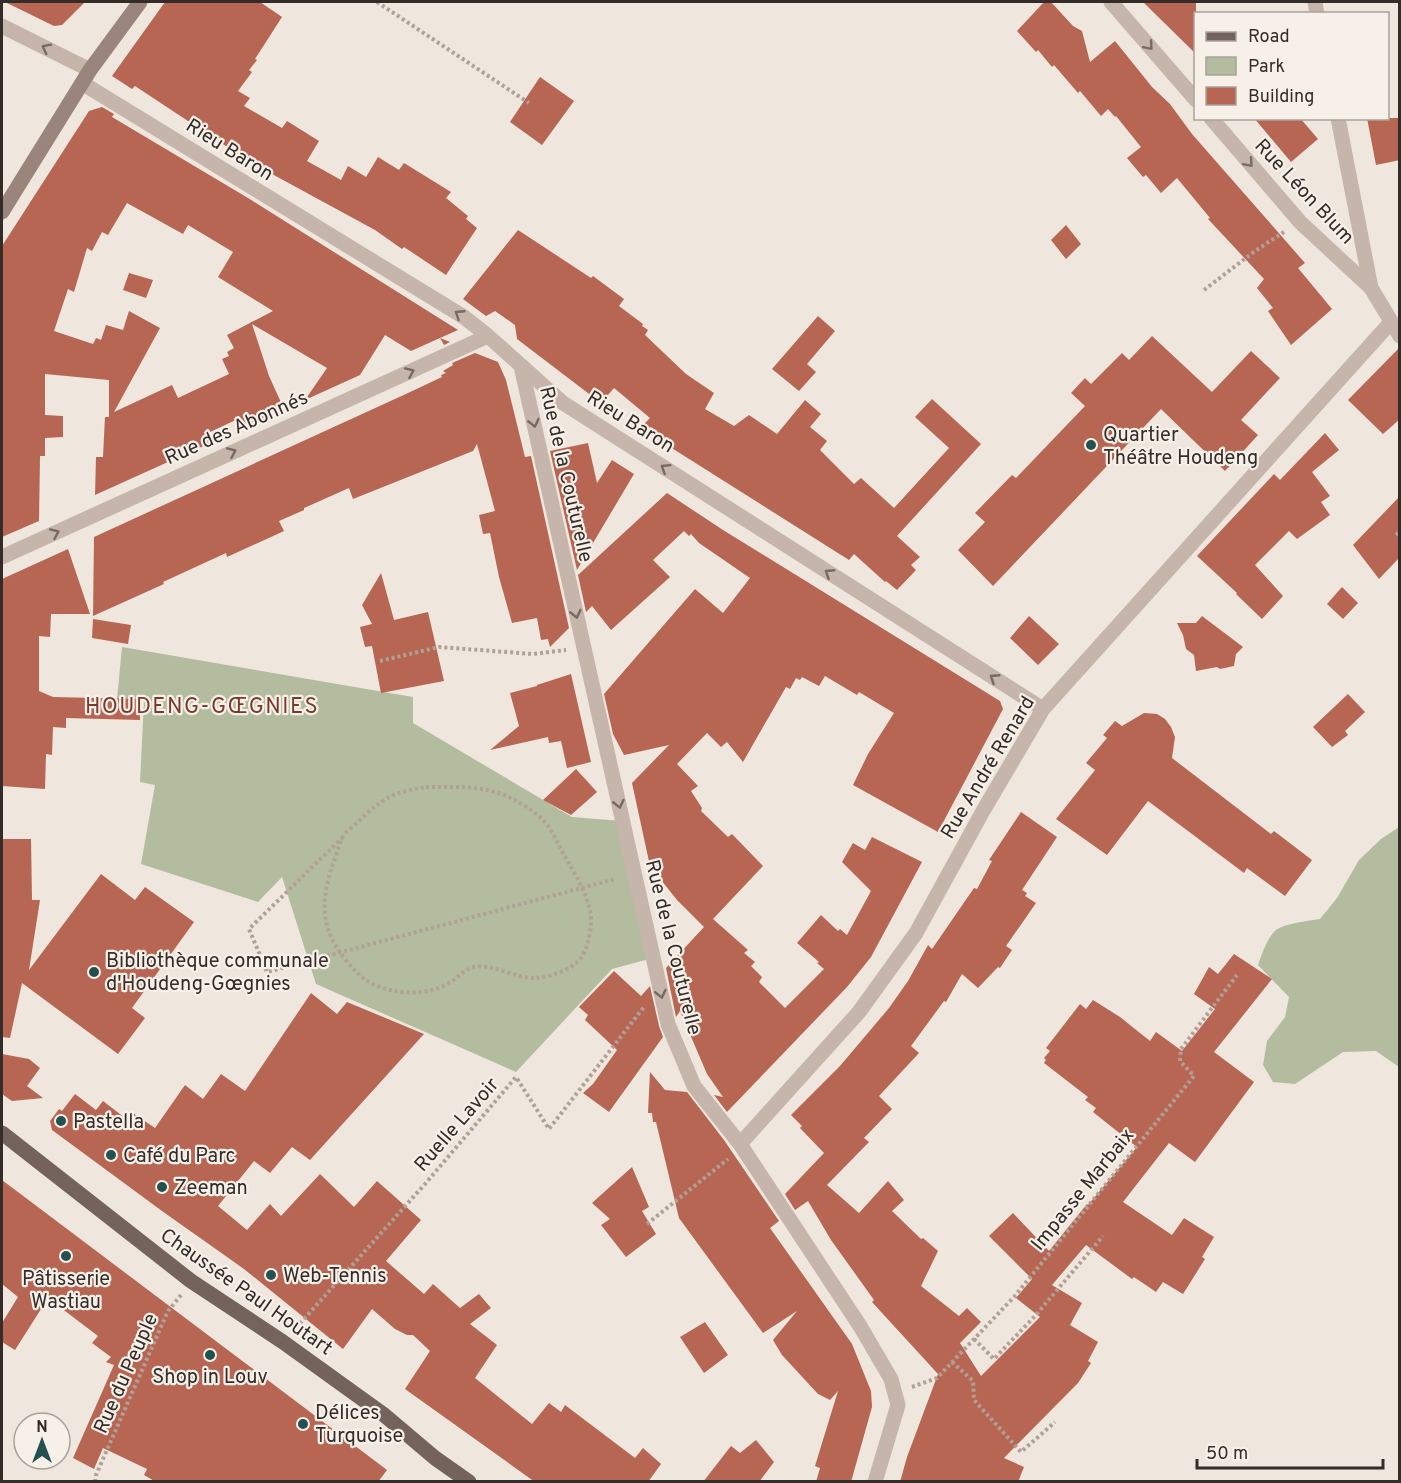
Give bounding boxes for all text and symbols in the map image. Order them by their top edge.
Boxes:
legend [1194,12,1389,120]
text: Road [1248,26,1290,49]
one-way arrow [1142,39,1153,50]
one-way arrow [41,44,52,56]
text: Park [1248,56,1285,79]
text: Building [1248,86,1314,109]
street label: Rieu Baron [180,113,278,188]
street label: Rue Léon Blum [1248,134,1359,251]
one-way arrow [1242,156,1253,167]
one-way arrow [455,310,465,322]
one-way arrow [403,367,414,379]
street label: Rue de la Couturelle [532,384,598,565]
street label: Rieu Baron [581,385,679,460]
street label: Rue des Abonnés [161,386,313,472]
one-way arrow [527,418,540,428]
place label: Quartier Théâtre Houdeng [1103,423,1258,472]
marker: Quartier Théâtre Houdeng [1084,438,1098,452]
one-way arrow [226,448,237,460]
one-way arrow [661,464,672,475]
one-way arrow [48,528,59,540]
one-way arrow [825,569,836,580]
one-way arrow [569,608,582,618]
one-way arrow [990,674,1001,685]
street label: Rue André Renard [936,692,1042,844]
district label: HOUDENG-GŒGNIES [85,694,319,721]
one-way arrow [611,799,624,809]
street label: Rue de la Couturelle [638,857,706,1038]
place label: Bibliothèque communale d'Houdeng-Gœgnies [106,949,329,998]
marker: Bibliothèque communale d'Houdeng-Gœgnies [87,965,101,979]
one-way arrow [654,989,667,999]
street label: Ruelle Lavoir [409,1073,506,1178]
place label: Pastella [73,1110,144,1136]
marker: Pastella [54,1114,68,1128]
street label: Impasse Marbaix [1026,1124,1141,1257]
place label: Café du Parc [123,1144,236,1170]
marker: Café du Parc [104,1148,118,1162]
place label: Zeeman [174,1176,248,1202]
marker: Zeeman [155,1180,169,1194]
street label: Chaussée Paul Houtart [154,1223,337,1362]
marker: Pâtisserie Wastiau [59,1249,73,1263]
place label: Web-Tennis [283,1264,387,1290]
place label: Pâtisserie Wastiau [22,1267,110,1316]
marker: Web-Tennis [264,1268,278,1282]
street label: Rue du Peuple [89,1310,165,1438]
marker: Shop in Louv [203,1348,217,1362]
place label: Shop in Louv [152,1365,268,1391]
place label: Délices Turquoise [315,1401,403,1450]
north arrow [12,1411,72,1471]
marker: Délices Turquoise [296,1417,310,1431]
text: N [36,1418,48,1438]
scale bar [1197,1432,1383,1470]
text: 50 m [1206,1443,1248,1466]

